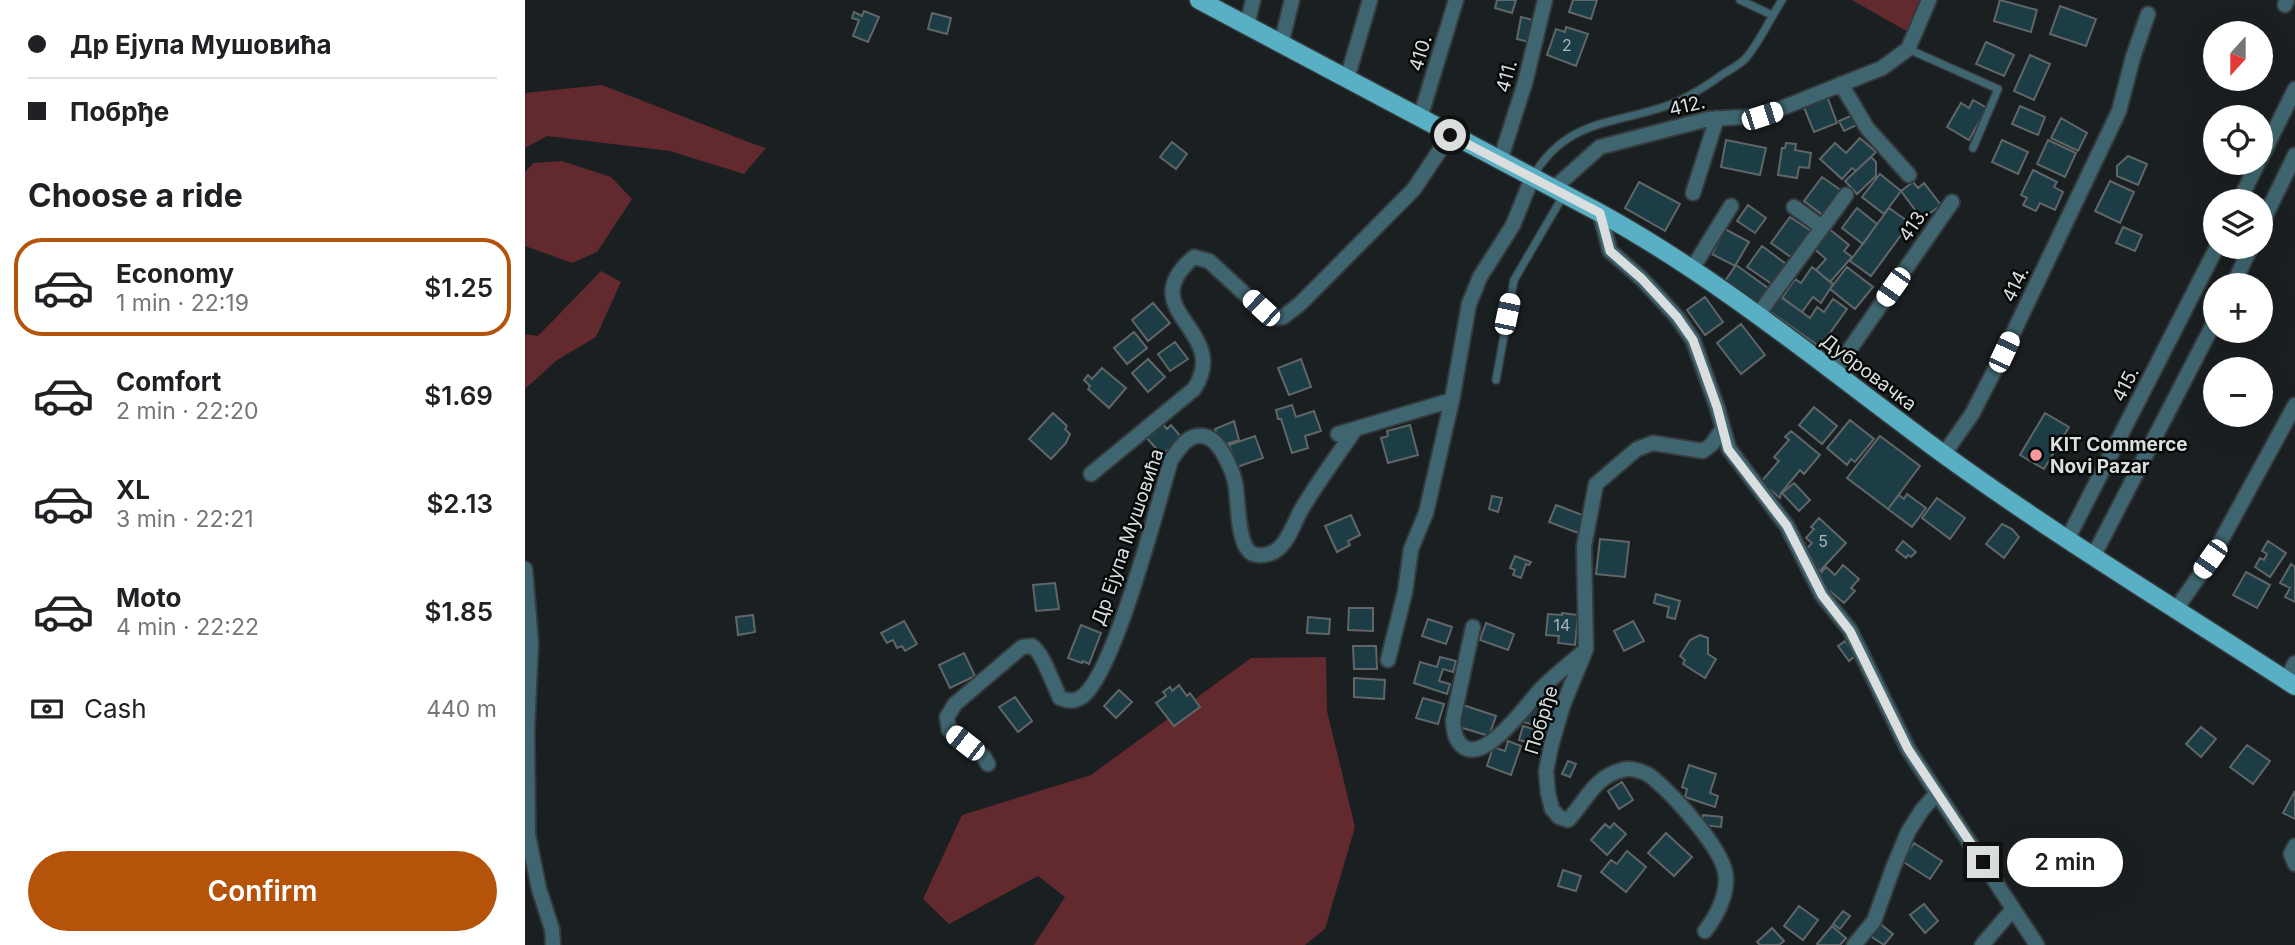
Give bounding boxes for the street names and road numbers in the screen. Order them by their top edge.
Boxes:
street label: 410. [1404,32,1437,74]
street label: 411. [1491,57,1522,95]
street label: 412. [1667,90,1708,121]
street label: 413. [1894,203,1933,246]
street label: 414. [1997,263,2034,306]
street label: Дубровачка [1816,329,1921,416]
street label: 415. [2107,363,2144,406]
street label: Др Ејупа Мушовића [1086,446,1169,628]
street label: Побрђе [1520,683,1563,757]

